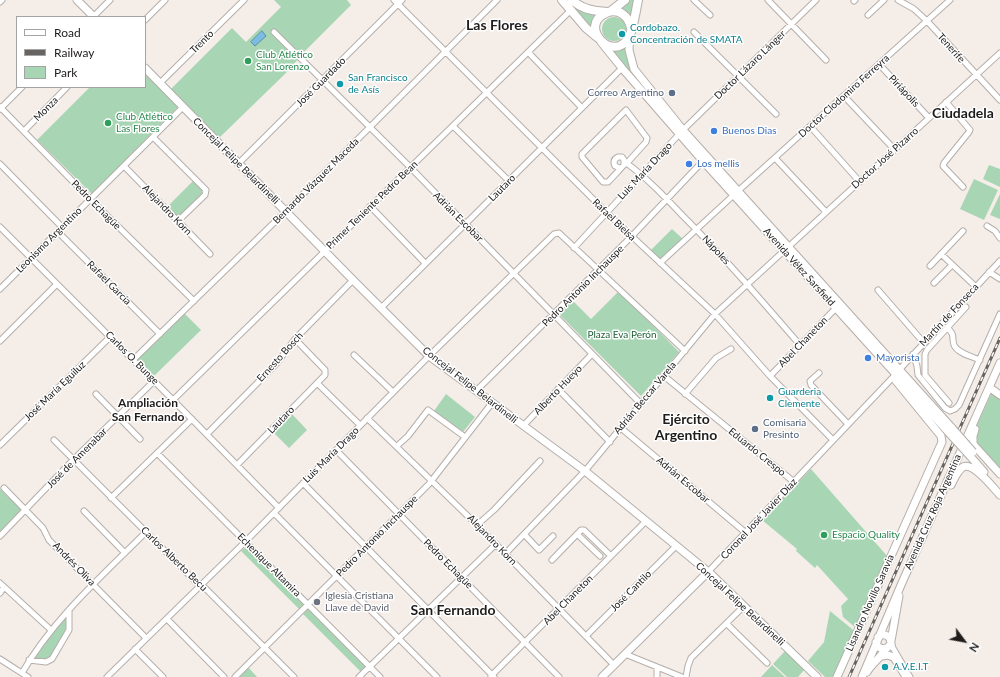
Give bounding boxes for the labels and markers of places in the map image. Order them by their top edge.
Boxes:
place label: Cordobazo. Concentración de SMATA [630,22,743,46]
marker: Cordobazo. Concentración de SMATA [617,29,627,39]
place label: Club Atlético San Lorenzo [256,49,313,72]
marker: Club Atlético San Lorenzo [243,56,253,66]
place label: San Francisco de Asís [348,72,408,96]
marker: San Francisco de Asís [335,79,345,89]
place label: Correo Argentino [588,87,664,99]
marker: Correo Argentino [667,88,677,98]
place label: Club Atlético Las Flores [116,111,173,134]
marker: Club Atlético Las Flores [103,118,113,128]
place label: Buenos Dias [722,125,777,137]
marker: Buenos Dias [709,126,719,136]
place label: Los mellis [697,158,739,170]
marker: Los mellis [684,159,694,169]
place label: Mayorista [876,352,920,364]
marker: Mayorista [863,353,873,363]
place label: Guarderia Clemente [778,386,821,410]
marker: Guarderia Clemente [765,393,775,403]
place label: Comisaria Presinto [763,417,806,440]
marker: Comisaria Presinto [750,424,760,434]
place label: Espacio Quality [832,529,900,541]
marker: Espacio Quality [819,530,829,540]
place label: Iglesia Cristiana Llave de David [325,590,393,614]
marker: Iglesia Cristiana Llave de David [312,597,322,607]
place label: A.V.E.I.T [893,661,928,673]
marker: A.V.E.I.T [880,662,890,672]

